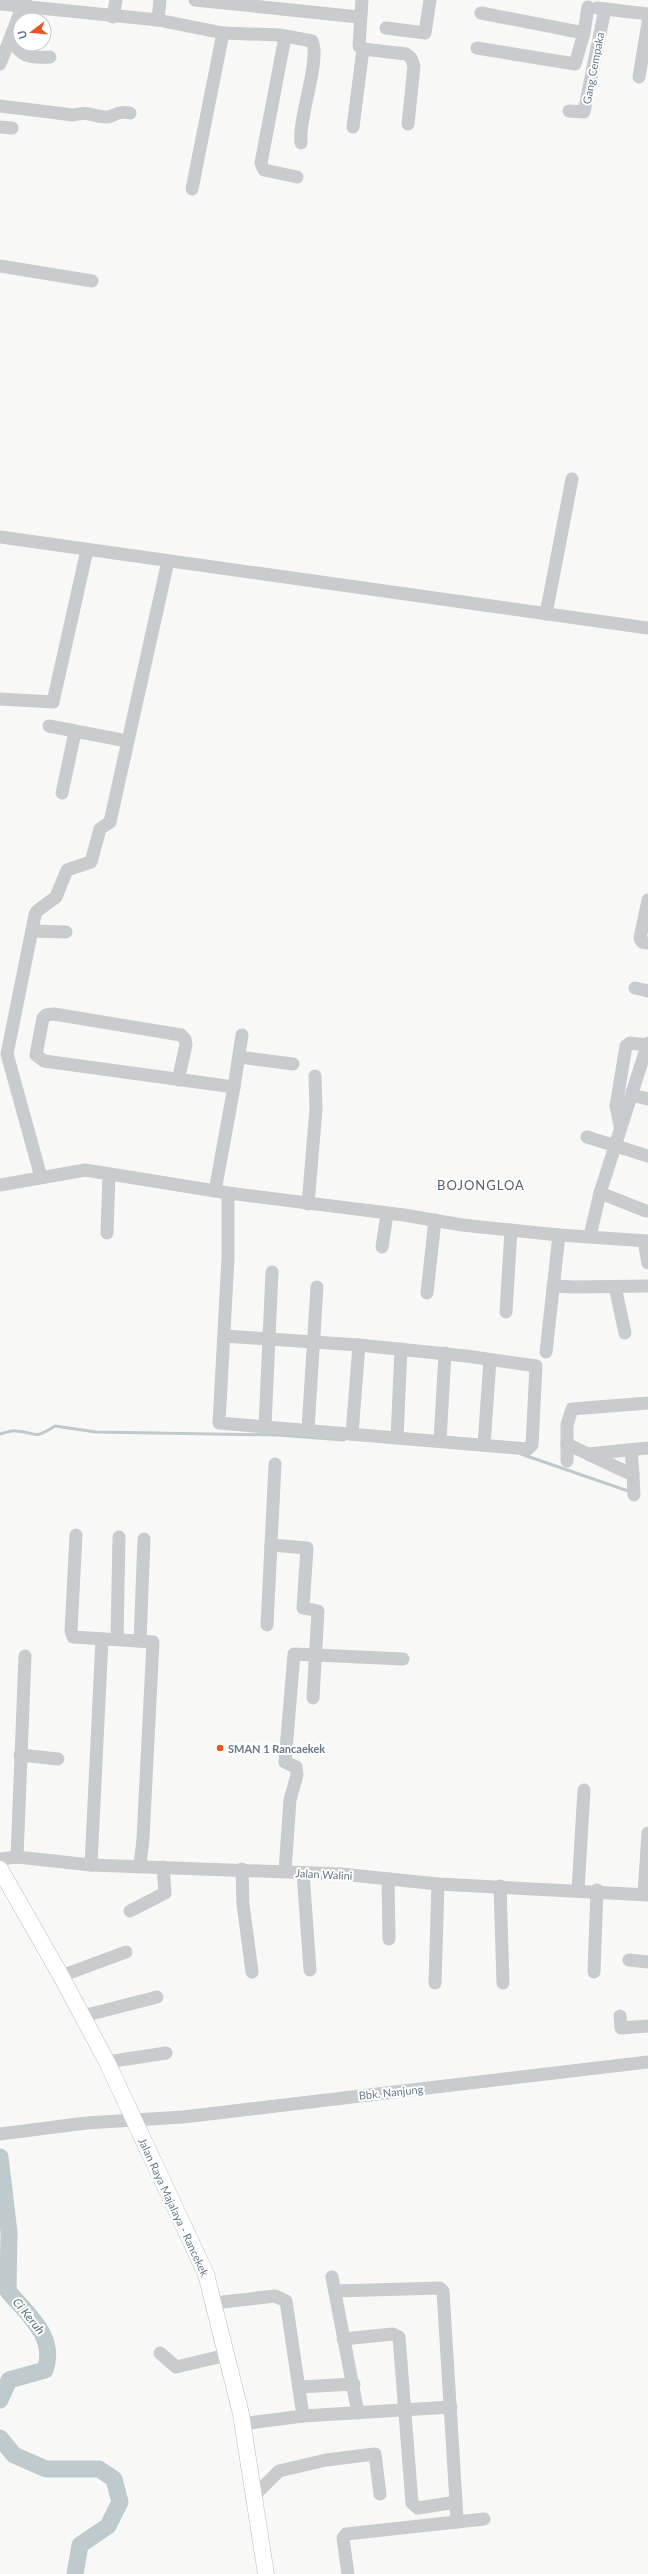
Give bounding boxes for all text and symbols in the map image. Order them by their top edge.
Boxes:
north arrow [12,12,52,52]
text: U [15,29,29,41]
street label: Gang Cempaka [580,31,606,105]
district label: BOJONGLOA [437,1177,525,1193]
place label: SMAN 1 Rancaekek [228,1742,325,1755]
marker: SMAN 1 Rancaekek [215,1743,225,1753]
street label: Jalan Walini [295,1866,353,1882]
street label: Bbk. Nanjung [358,2082,424,2102]
street label: Jalan Raya Majalaya - Rancekek [136,2136,212,2279]
water label: Ci Keruh [10,2295,48,2337]

